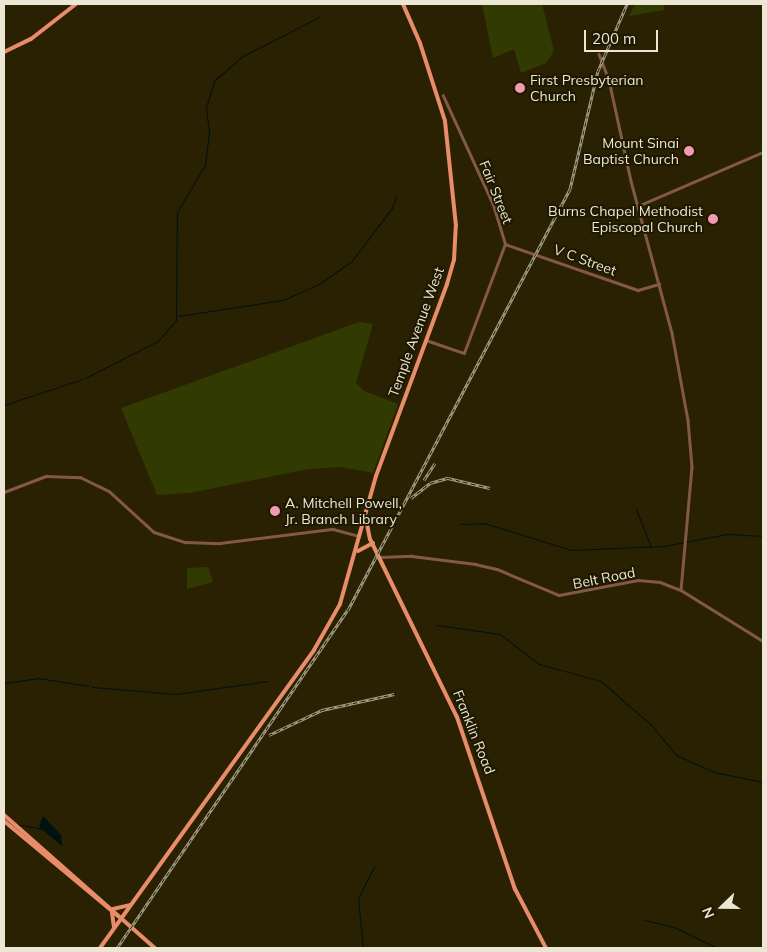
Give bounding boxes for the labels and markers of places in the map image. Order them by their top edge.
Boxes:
place label: First Presbyterian Church [530,72,643,104]
marker: First Presbyterian Church [514,82,526,94]
place label: Mount Sinai Baptist Church [583,135,679,168]
marker: Mount Sinai Baptist Church [683,145,695,157]
place label: Burns Chapel Methodist Episcopal Church [548,203,703,236]
marker: Burns Chapel Methodist Episcopal Church [707,213,719,225]
place label: A. Mitchell Powell, Jr. Branch Library [285,495,402,528]
marker: A. Mitchell Powell, Jr. Branch Library [269,505,281,517]

